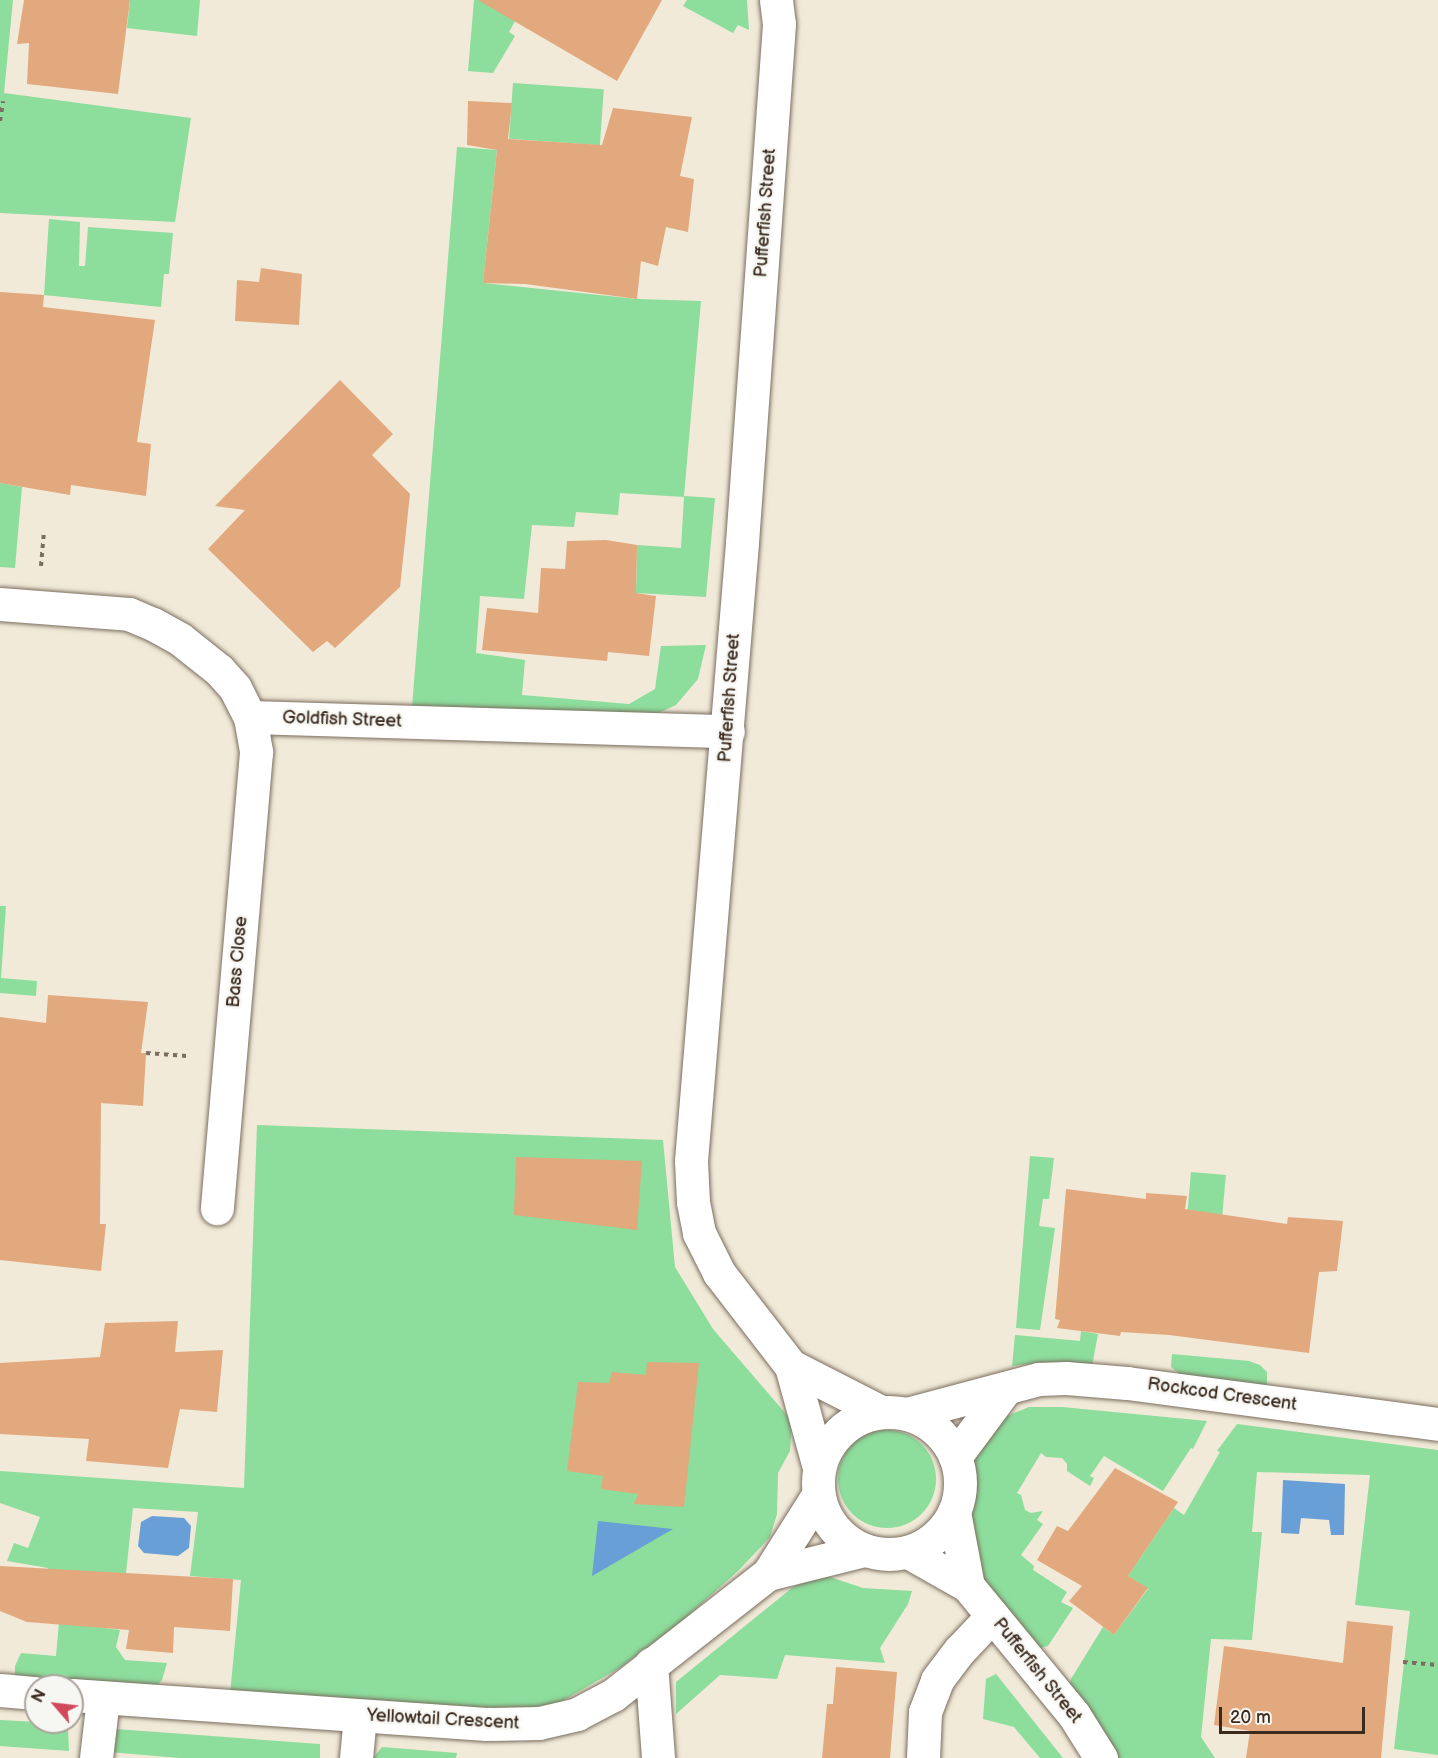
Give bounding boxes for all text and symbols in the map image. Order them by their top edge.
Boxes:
street label: Pufferfish Street [751,148,781,278]
street label: Pufferfish Street [715,633,745,763]
street label: Goldfish Street [282,707,402,733]
street label: Bass Close [223,915,253,1009]
street label: Rockcod Crescent [1146,1374,1298,1416]
street label: Pufferfish Street [988,1614,1086,1728]
north arrow [24,1674,84,1734]
text: N [28,1686,51,1706]
scale bar [1222,1695,1368,1733]
street label: Yellowtail Crescent [366,1705,520,1735]
text: 20 m [1230,1707,1271,1728]

